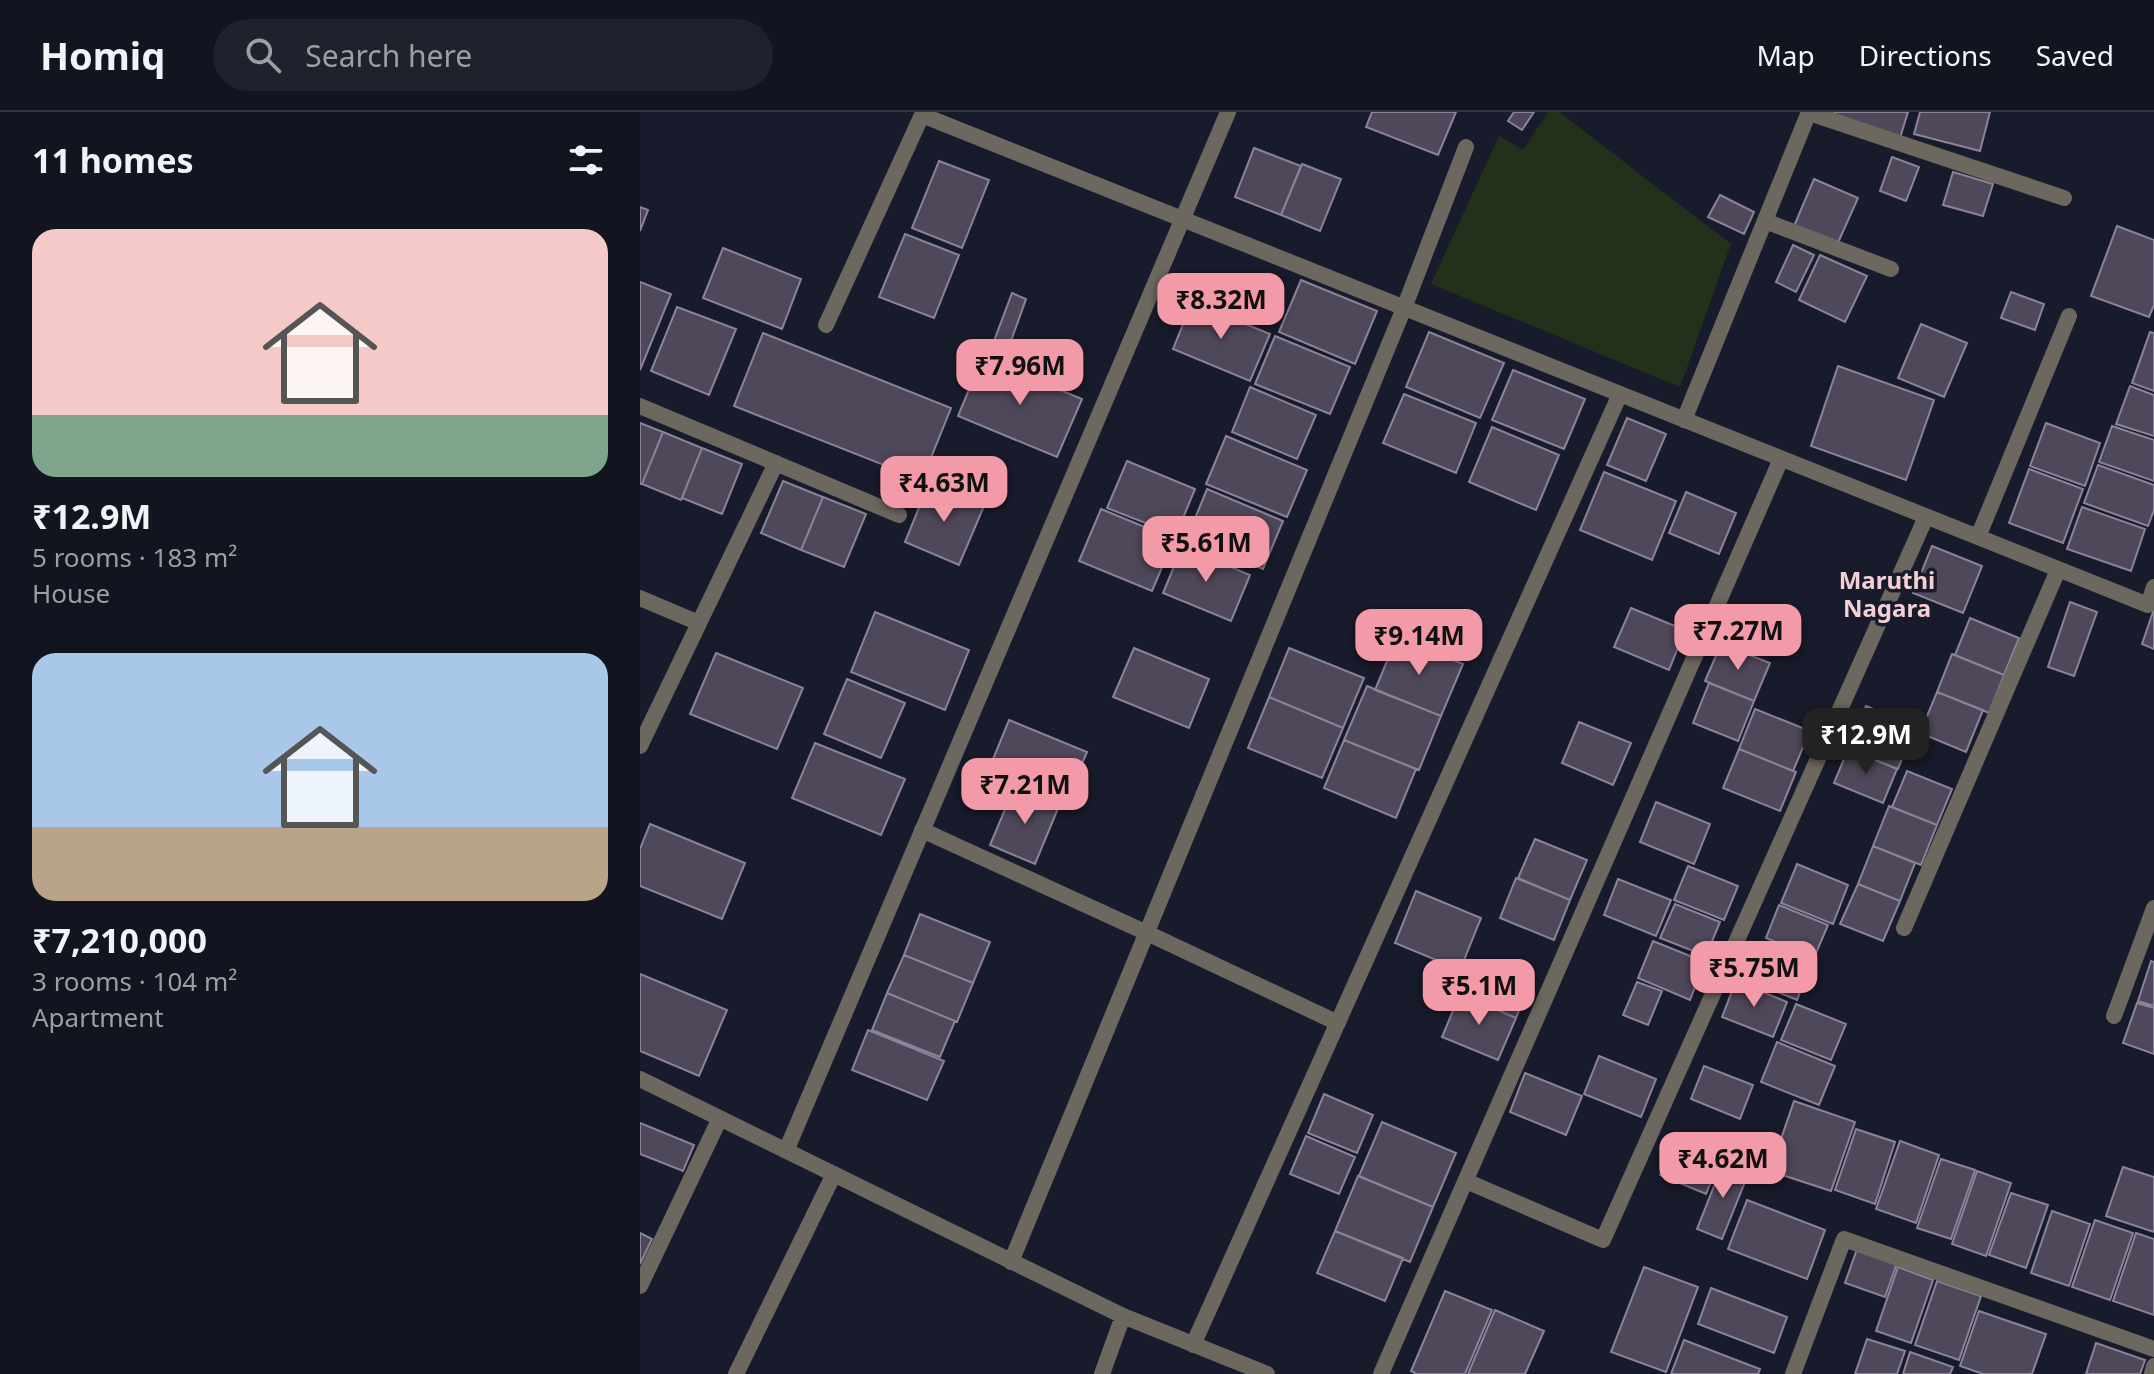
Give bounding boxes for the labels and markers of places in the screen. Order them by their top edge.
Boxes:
pin: ₹8.32M [1156,273,1286,341]
pin: ₹7.96M [955,339,1085,407]
pin: ₹4.63M [879,456,1009,524]
pin: ₹5.61M [1141,516,1271,584]
pin: ₹7.27M [1673,604,1803,672]
pin: ₹9.14M [1354,609,1484,677]
pin: ₹12.9M [1801,708,1931,776]
pin: ₹7.21M [960,758,1090,826]
pin: ₹5.75M [1689,941,1819,1009]
pin: ₹5.1M [1423,959,1535,1027]
pin: ₹4.62M [1658,1132,1788,1200]

